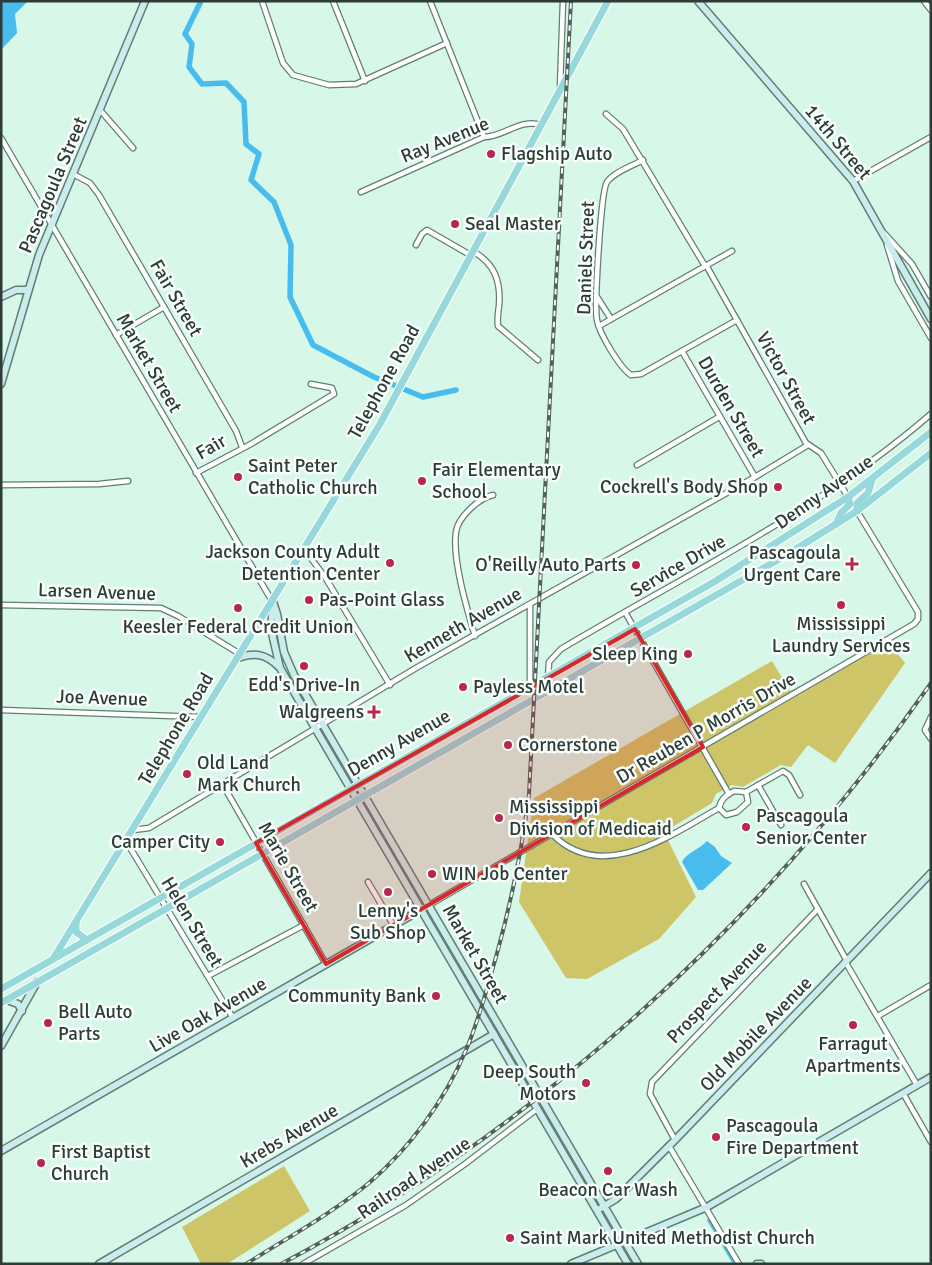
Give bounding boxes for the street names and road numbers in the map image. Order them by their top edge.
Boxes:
street label: 14th Street [799,99,877,185]
street label: Ray Avenue [397,111,493,169]
street label: Pascagoula Street [13,113,93,257]
street label: Daniels Street [572,200,600,316]
street label: Fair Street [144,255,208,341]
street label: Market Street [111,309,187,417]
street label: Telephone Road [343,321,425,443]
street label: Victor Street [751,328,821,429]
street label: Durden Street [692,352,770,462]
street label: Fair [192,429,230,465]
street label: Denny Avenue [770,449,878,535]
street label: Service Drive [626,529,730,603]
street label: Larsen Avenue [38,578,156,606]
street label: Kenneth Avenue [400,582,526,668]
street label: Dr Reuben P Morris Drive [612,667,800,789]
street label: Telephone Road [133,668,219,790]
street label: Joe Avenue [56,684,148,712]
street label: Denny Avenue [343,704,455,782]
street label: Marie Street [252,817,324,917]
street label: Helen Street [156,872,229,972]
street label: Market Street [437,900,513,1008]
street label: Prospect Avenue [662,935,772,1049]
street label: Old Mobile Avenue [695,971,817,1097]
street label: Live Oak Avenue [145,972,271,1058]
street label: Krebs Avenue [236,1098,342,1174]
street label: Railroad Avenue [353,1131,475,1225]

